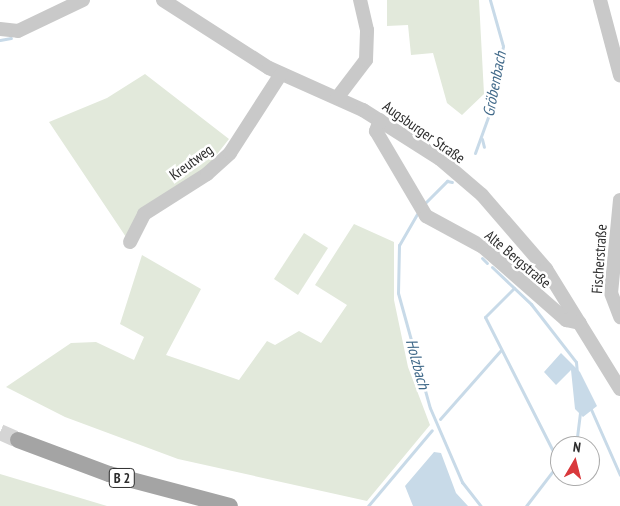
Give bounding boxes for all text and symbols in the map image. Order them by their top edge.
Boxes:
water label: Gröbenbach [478,50,510,118]
street label: Augsburger Straße [379,97,469,167]
street label: Kreutweg [166,140,216,184]
street label: Fischerstraße [588,224,610,294]
street label: Alte Bergstraße [481,226,555,292]
water label: Holzbach [402,337,434,391]
north arrow [550,436,600,486]
text: N [572,438,582,457]
road number: B 2 [108,466,136,489]

